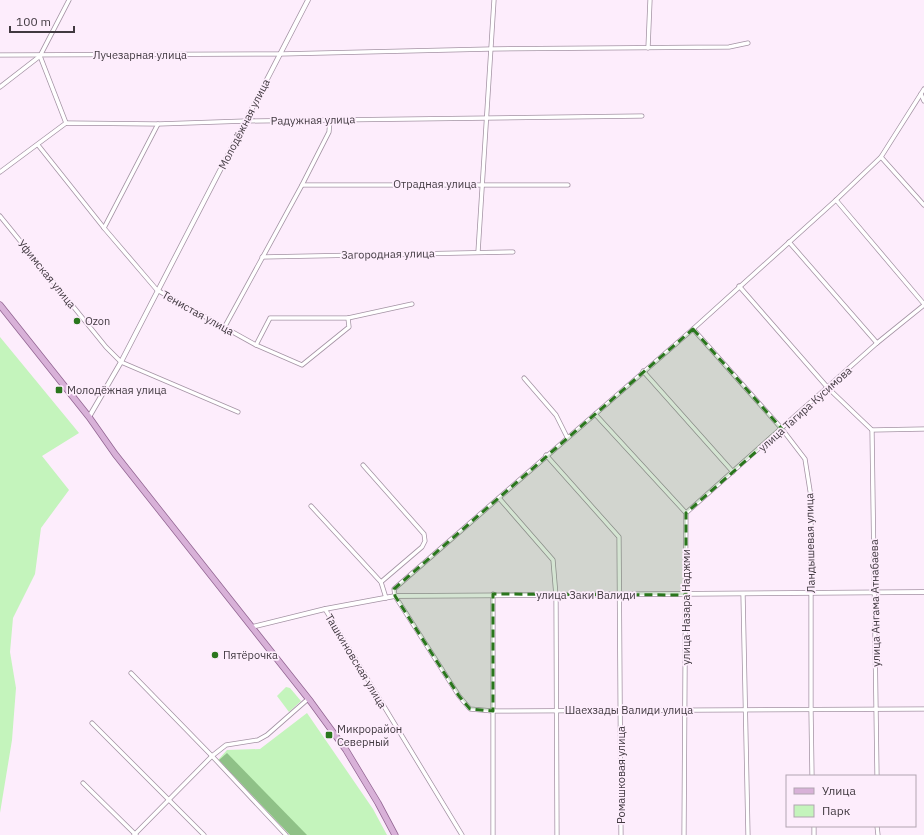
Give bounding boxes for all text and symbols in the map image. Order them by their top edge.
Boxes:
scale bar [10,8,74,34]
text: 100 m [16,14,51,29]
street label: Лучезарная улица [93,48,187,62]
street label: Молодёжная улица [215,76,273,172]
street label: Радужная улица [271,112,355,128]
street label: Отрадная улица [393,177,477,191]
street label: Уфимская улица [15,237,79,311]
street label: Загородная улица [341,246,435,262]
street label: Тенистая улица [160,287,236,339]
place label: Ozon [85,314,110,328]
marker: Ozon [72,316,82,326]
street label: улица Тагира Кусимова [755,363,855,455]
place label: Молодёжная улица [67,383,167,397]
marker: Молодёжная улица [54,385,64,395]
street label: Ландышевая улица [802,493,818,593]
street label: улица Ангама Атнабаева [867,539,883,667]
street label: улица Назара Наджми [679,549,693,665]
street label: улица Заки Валиди [536,588,636,602]
street label: Ташкиновская улица [322,611,390,711]
place label: Пятёрочка [223,648,278,662]
marker: Пятёрочка [210,650,220,660]
street label: Шаехзады Валиди улица [565,703,693,717]
place label: Микрорайон Северный [337,722,402,749]
street label: Ромашковая улица [614,726,628,824]
marker: Микрорайон Северный [324,730,334,740]
legend [786,775,916,827]
text: Улица [822,783,856,798]
text: Парк [822,803,851,818]

